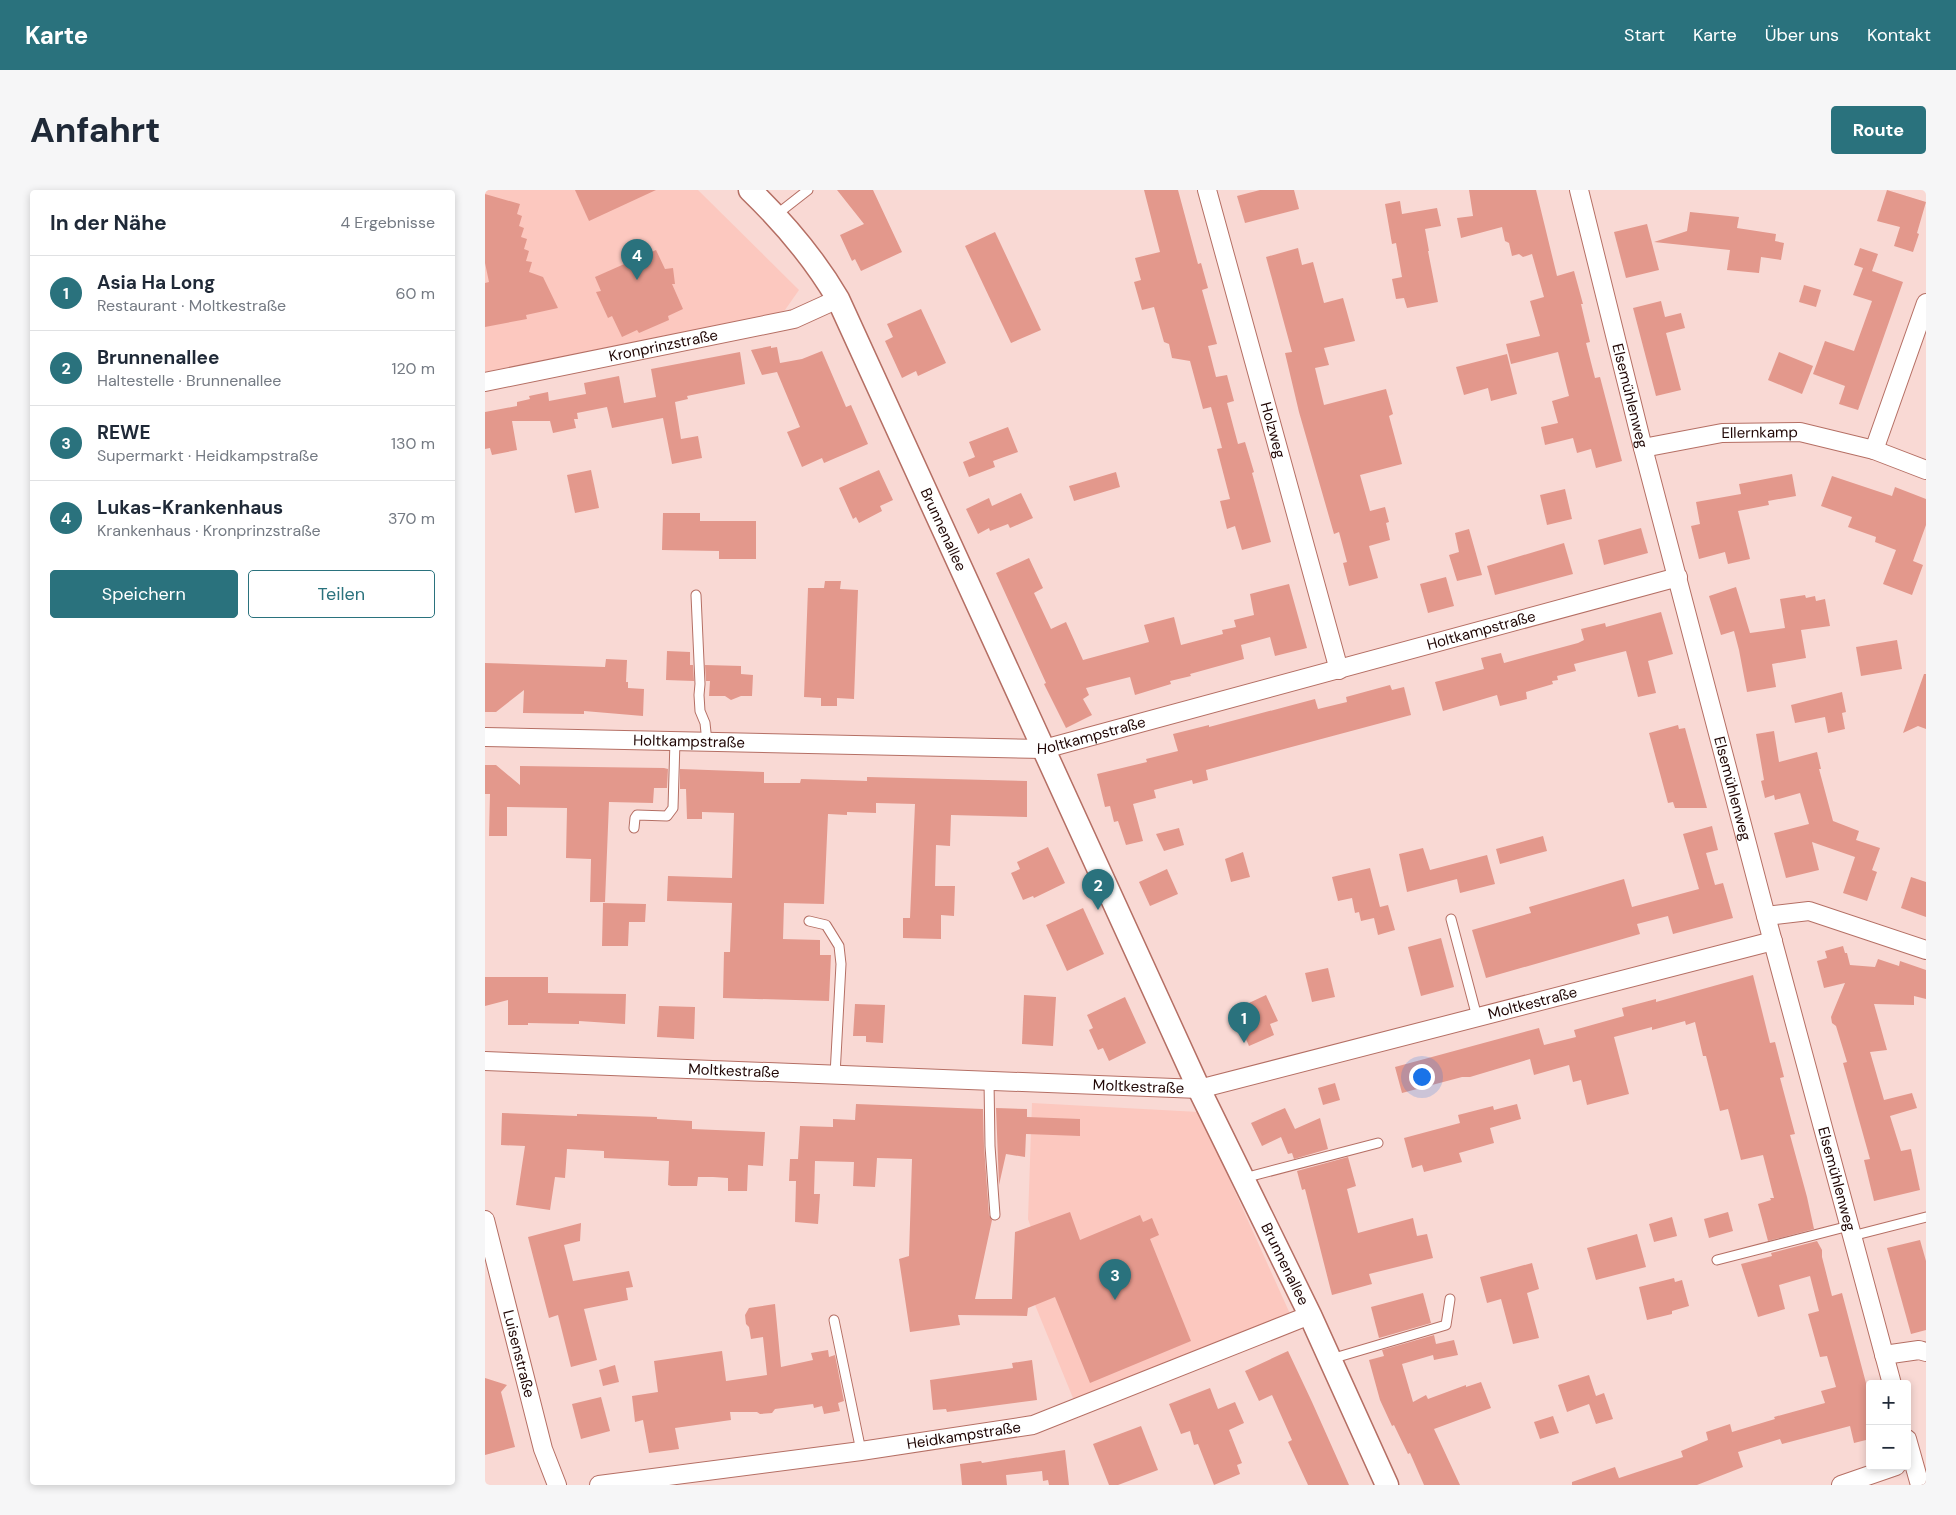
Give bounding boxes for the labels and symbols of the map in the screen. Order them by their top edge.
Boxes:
pin: 4 [621,239,653,280]
street label: Kronprinzstraße [607,325,720,366]
street label: Elsemühlenweg [1607,341,1653,450]
street label: Holzweg [1256,400,1290,460]
street label: Ellernkamp [1721,422,1798,443]
street label: Brunnenallee [916,485,971,574]
street label: Holtkampstraße [1424,606,1538,655]
street label: Holtkampstraße [1037,712,1148,759]
street label: Holtkampstraße [633,730,745,753]
street label: Elsemühlenweg [1709,734,1756,843]
pin: 2 [1082,869,1114,910]
street label: Moltkestraße [1486,982,1579,1024]
pin: 1 [1228,1002,1260,1043]
street label: Moltkestraße [688,1059,780,1083]
your location [1409,1064,1435,1090]
street label: Moltkestraße [1092,1075,1185,1098]
street label: Elsemühlenweg [1813,1125,1860,1233]
street label: Brunnenallee [1256,1219,1314,1309]
pin: 3 [1099,1259,1131,1300]
street label: Luisenstraße [498,1308,540,1400]
street label: Heidkampstraße [905,1417,1022,1454]

